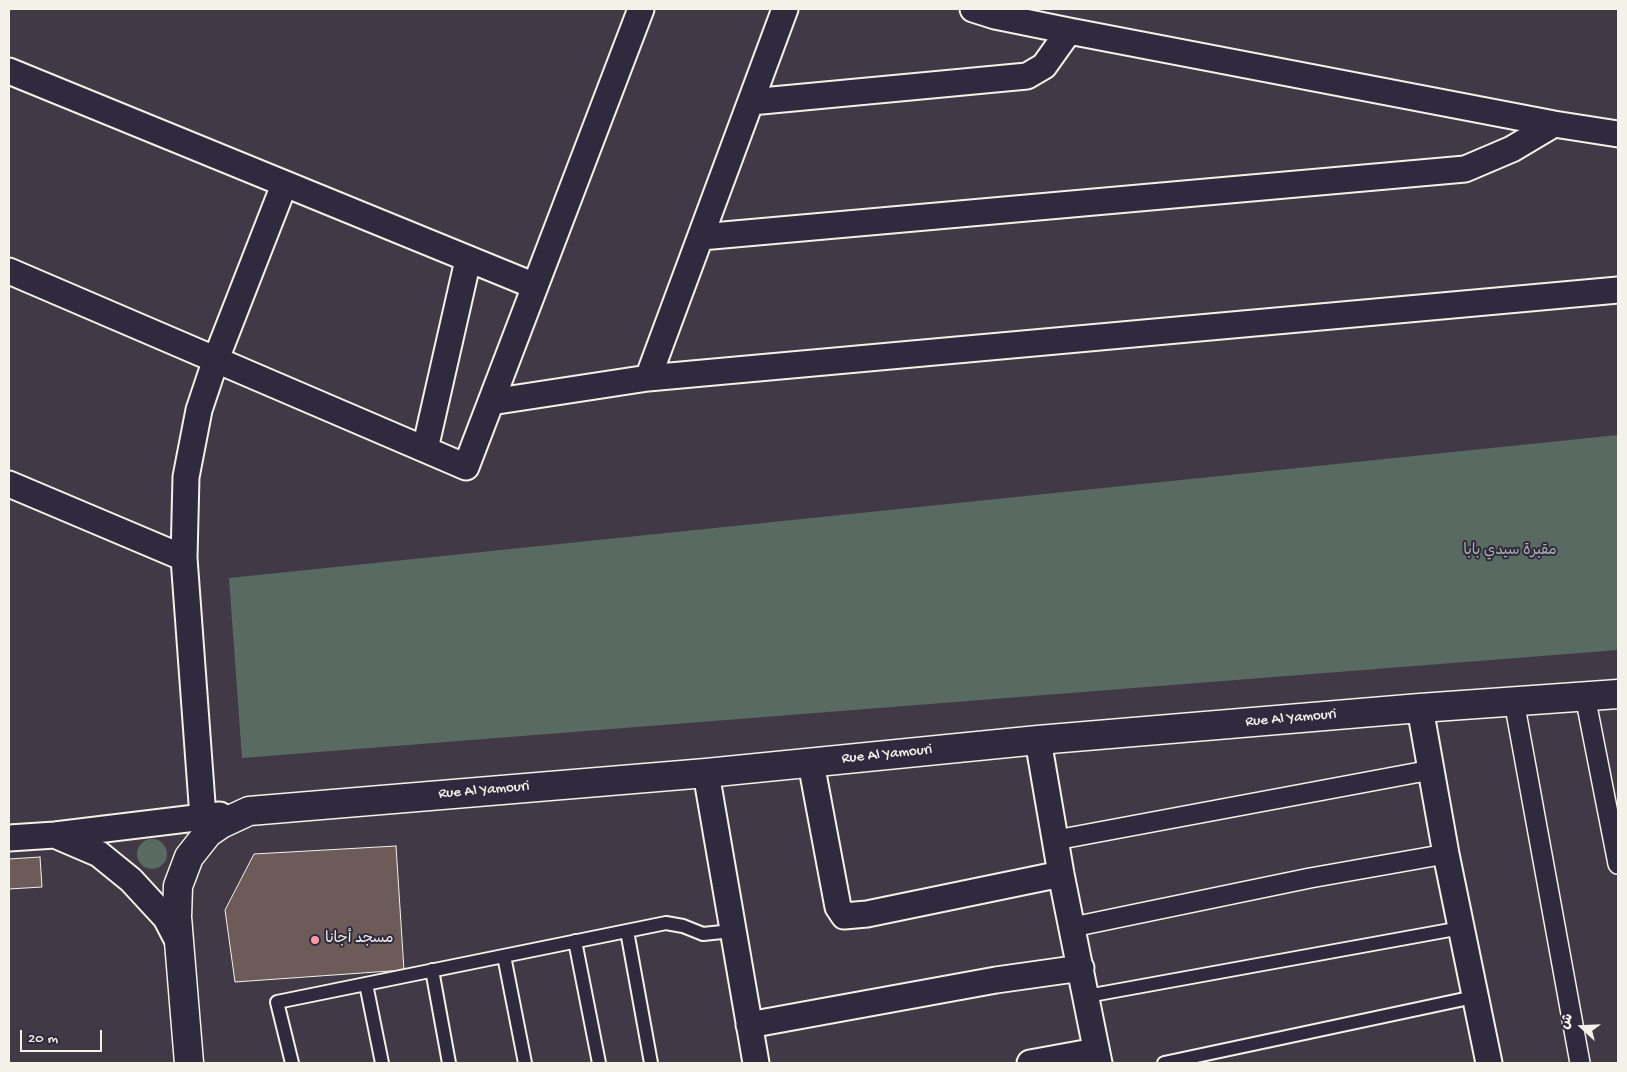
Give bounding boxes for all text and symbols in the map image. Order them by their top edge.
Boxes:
park label: مقبرة سيدي بابا [1463,543,1557,561]
street label: Rue Al Yamouri [1245,706,1337,732]
street label: Rue Al Yamouri [841,741,933,769]
street label: Rue Al Yamouri [438,778,530,804]
place label: مسجد أجانا [325,931,394,949]
marker: مسجد أجانا [309,934,321,946]
north arrow [1557,1002,1607,1052]
text: ش [1557,1012,1578,1032]
scale bar [22,1020,105,1052]
text: 20 m [28,1030,58,1048]

